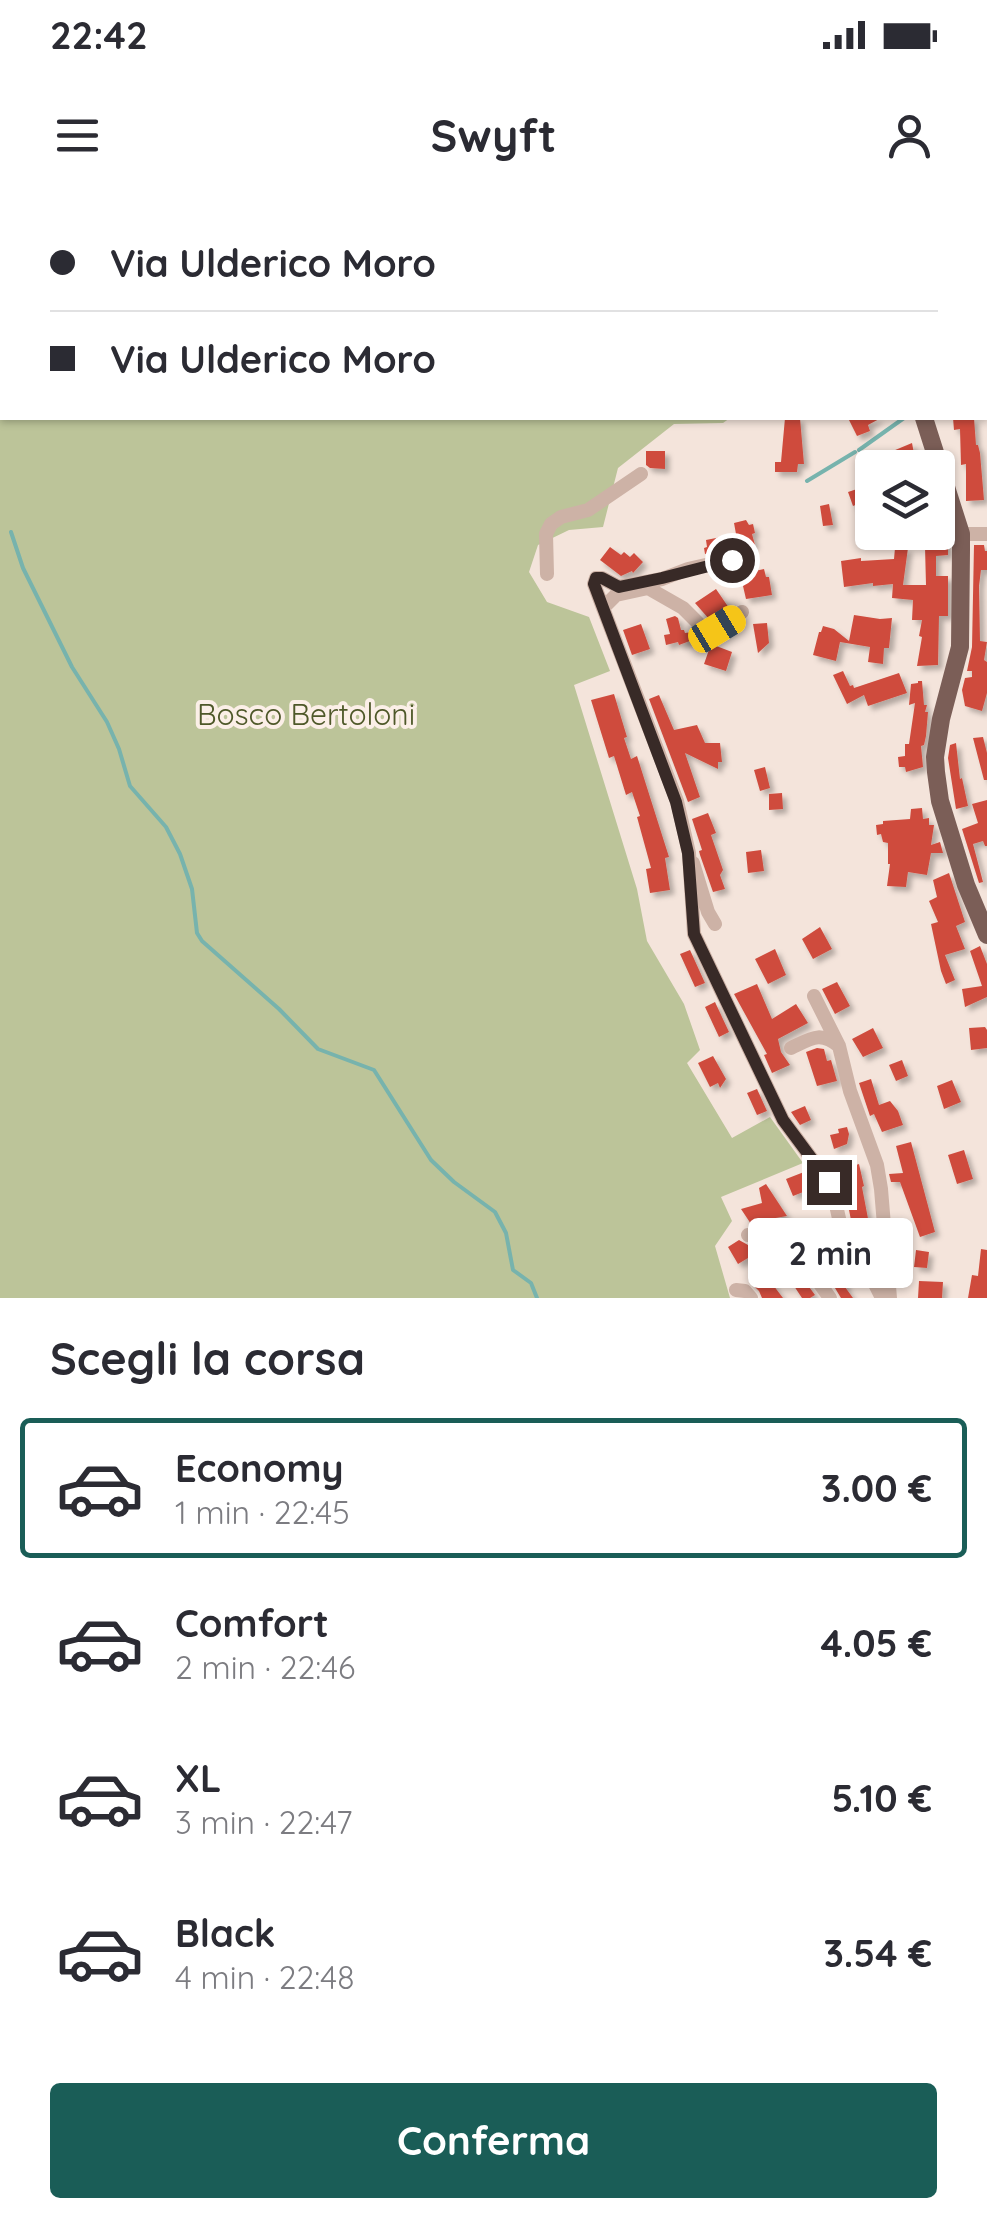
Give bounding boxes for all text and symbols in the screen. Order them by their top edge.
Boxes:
text: 22:42 [50,11,148,59]
text: Swyft [430,107,557,163]
icon: menu [50,108,105,163]
icon: person [882,108,937,163]
text: Via Ulderico Moro [110,239,436,287]
text: Via Ulderico Moro [110,335,436,383]
map controls [855,450,955,550]
button: layers [855,450,955,550]
route start [710,538,755,583]
car [684,601,750,657]
park label: Bosco Bertoloni [197,695,415,733]
route end [807,1160,852,1205]
callout: 2 min [746,1217,912,1287]
text: 2 min [789,1233,872,1273]
text: Scegli la corsa [50,1330,365,1386]
icon: car [55,1443,145,1533]
text: Economy [175,1444,344,1492]
text: 3.00 € [821,1464,932,1512]
text: 1 min · 22:45 [175,1492,350,1532]
icon: car [55,1598,145,1688]
text: Comfort [175,1599,329,1647]
text: 4.05 € [821,1619,932,1667]
text: 2 min · 22:46 [175,1647,355,1687]
icon: car [55,1753,145,1843]
text: XL [175,1754,221,1802]
text: 5.10 € [831,1774,932,1822]
text: 3 min · 22:47 [175,1802,353,1842]
icon: car [55,1908,145,1998]
text: Black [175,1909,275,1957]
text: 3.54 € [823,1929,932,1977]
text: 4 min · 22:48 [175,1957,354,1997]
button: Conferma [50,2083,937,2198]

